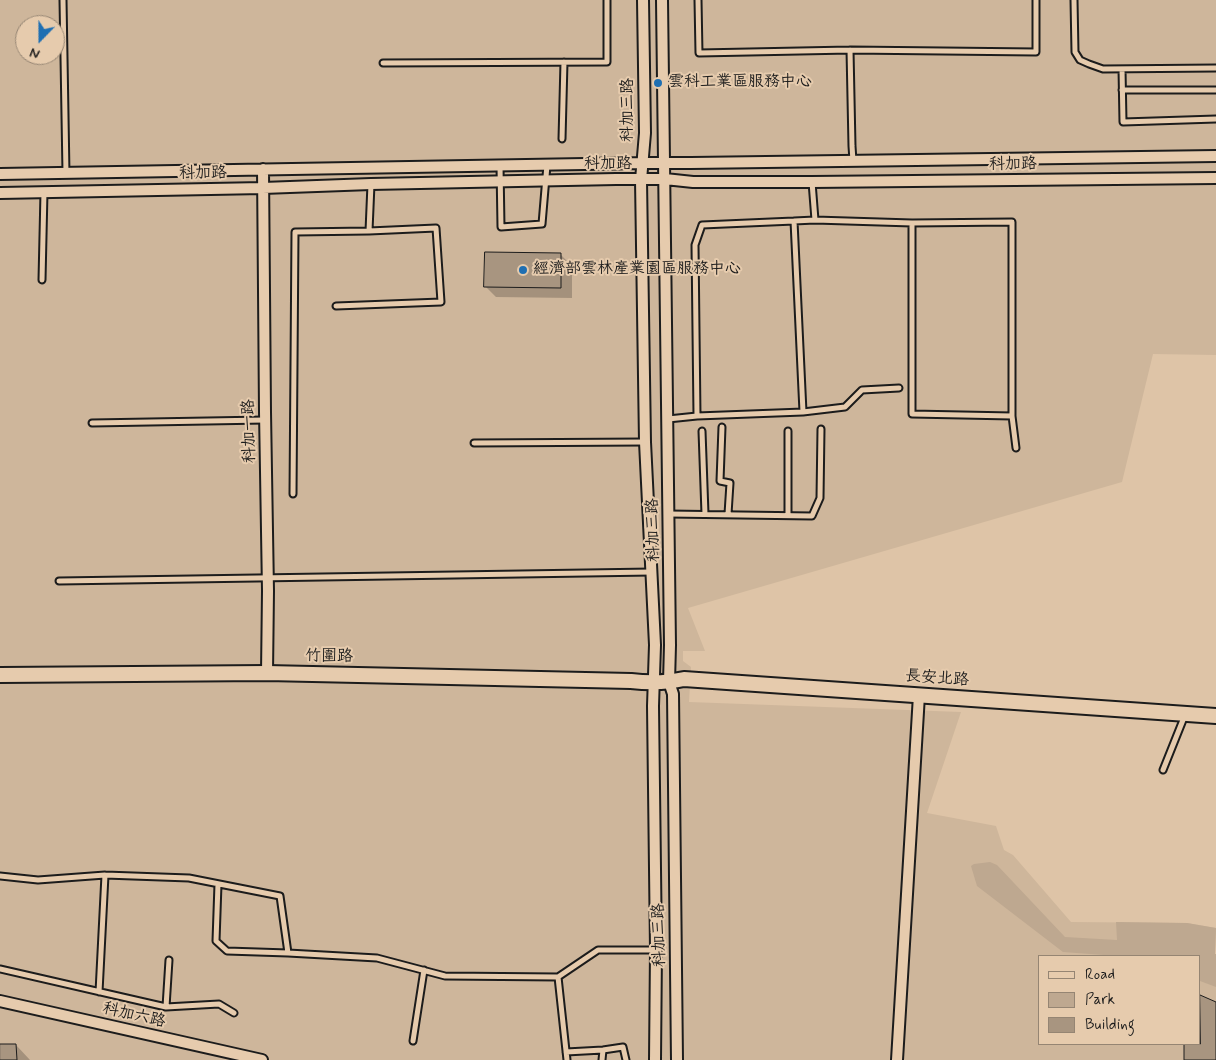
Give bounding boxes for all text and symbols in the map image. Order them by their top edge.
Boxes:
north arrow [15,15,65,65]
text: N [27,43,42,63]
place label: 雲科工業區服務中心 [668,73,812,93]
marker: 雲科工業區服務中心 [652,77,664,89]
street label: 科加三路 [619,78,639,142]
street label: 科加路 [584,155,632,175]
street label: 科加路 [989,155,1037,175]
street label: 科加路 [179,164,227,184]
place label: 經濟部雲林產業園區服務中心 [533,260,741,280]
marker: 經濟部雲林產業園區服務中心 [517,264,529,276]
street label: 科加一路 [240,399,260,463]
street label: 科加三路 [644,498,664,562]
street label: 竹圍路 [305,647,353,667]
street label: 長安北路 [904,667,970,691]
street label: 科加三路 [650,903,670,967]
legend [1038,955,1201,1045]
text: Road [1085,965,1115,985]
text: Park [1085,990,1115,1010]
street label: 科加六路 [101,999,167,1033]
text: Building [1085,1015,1135,1035]

